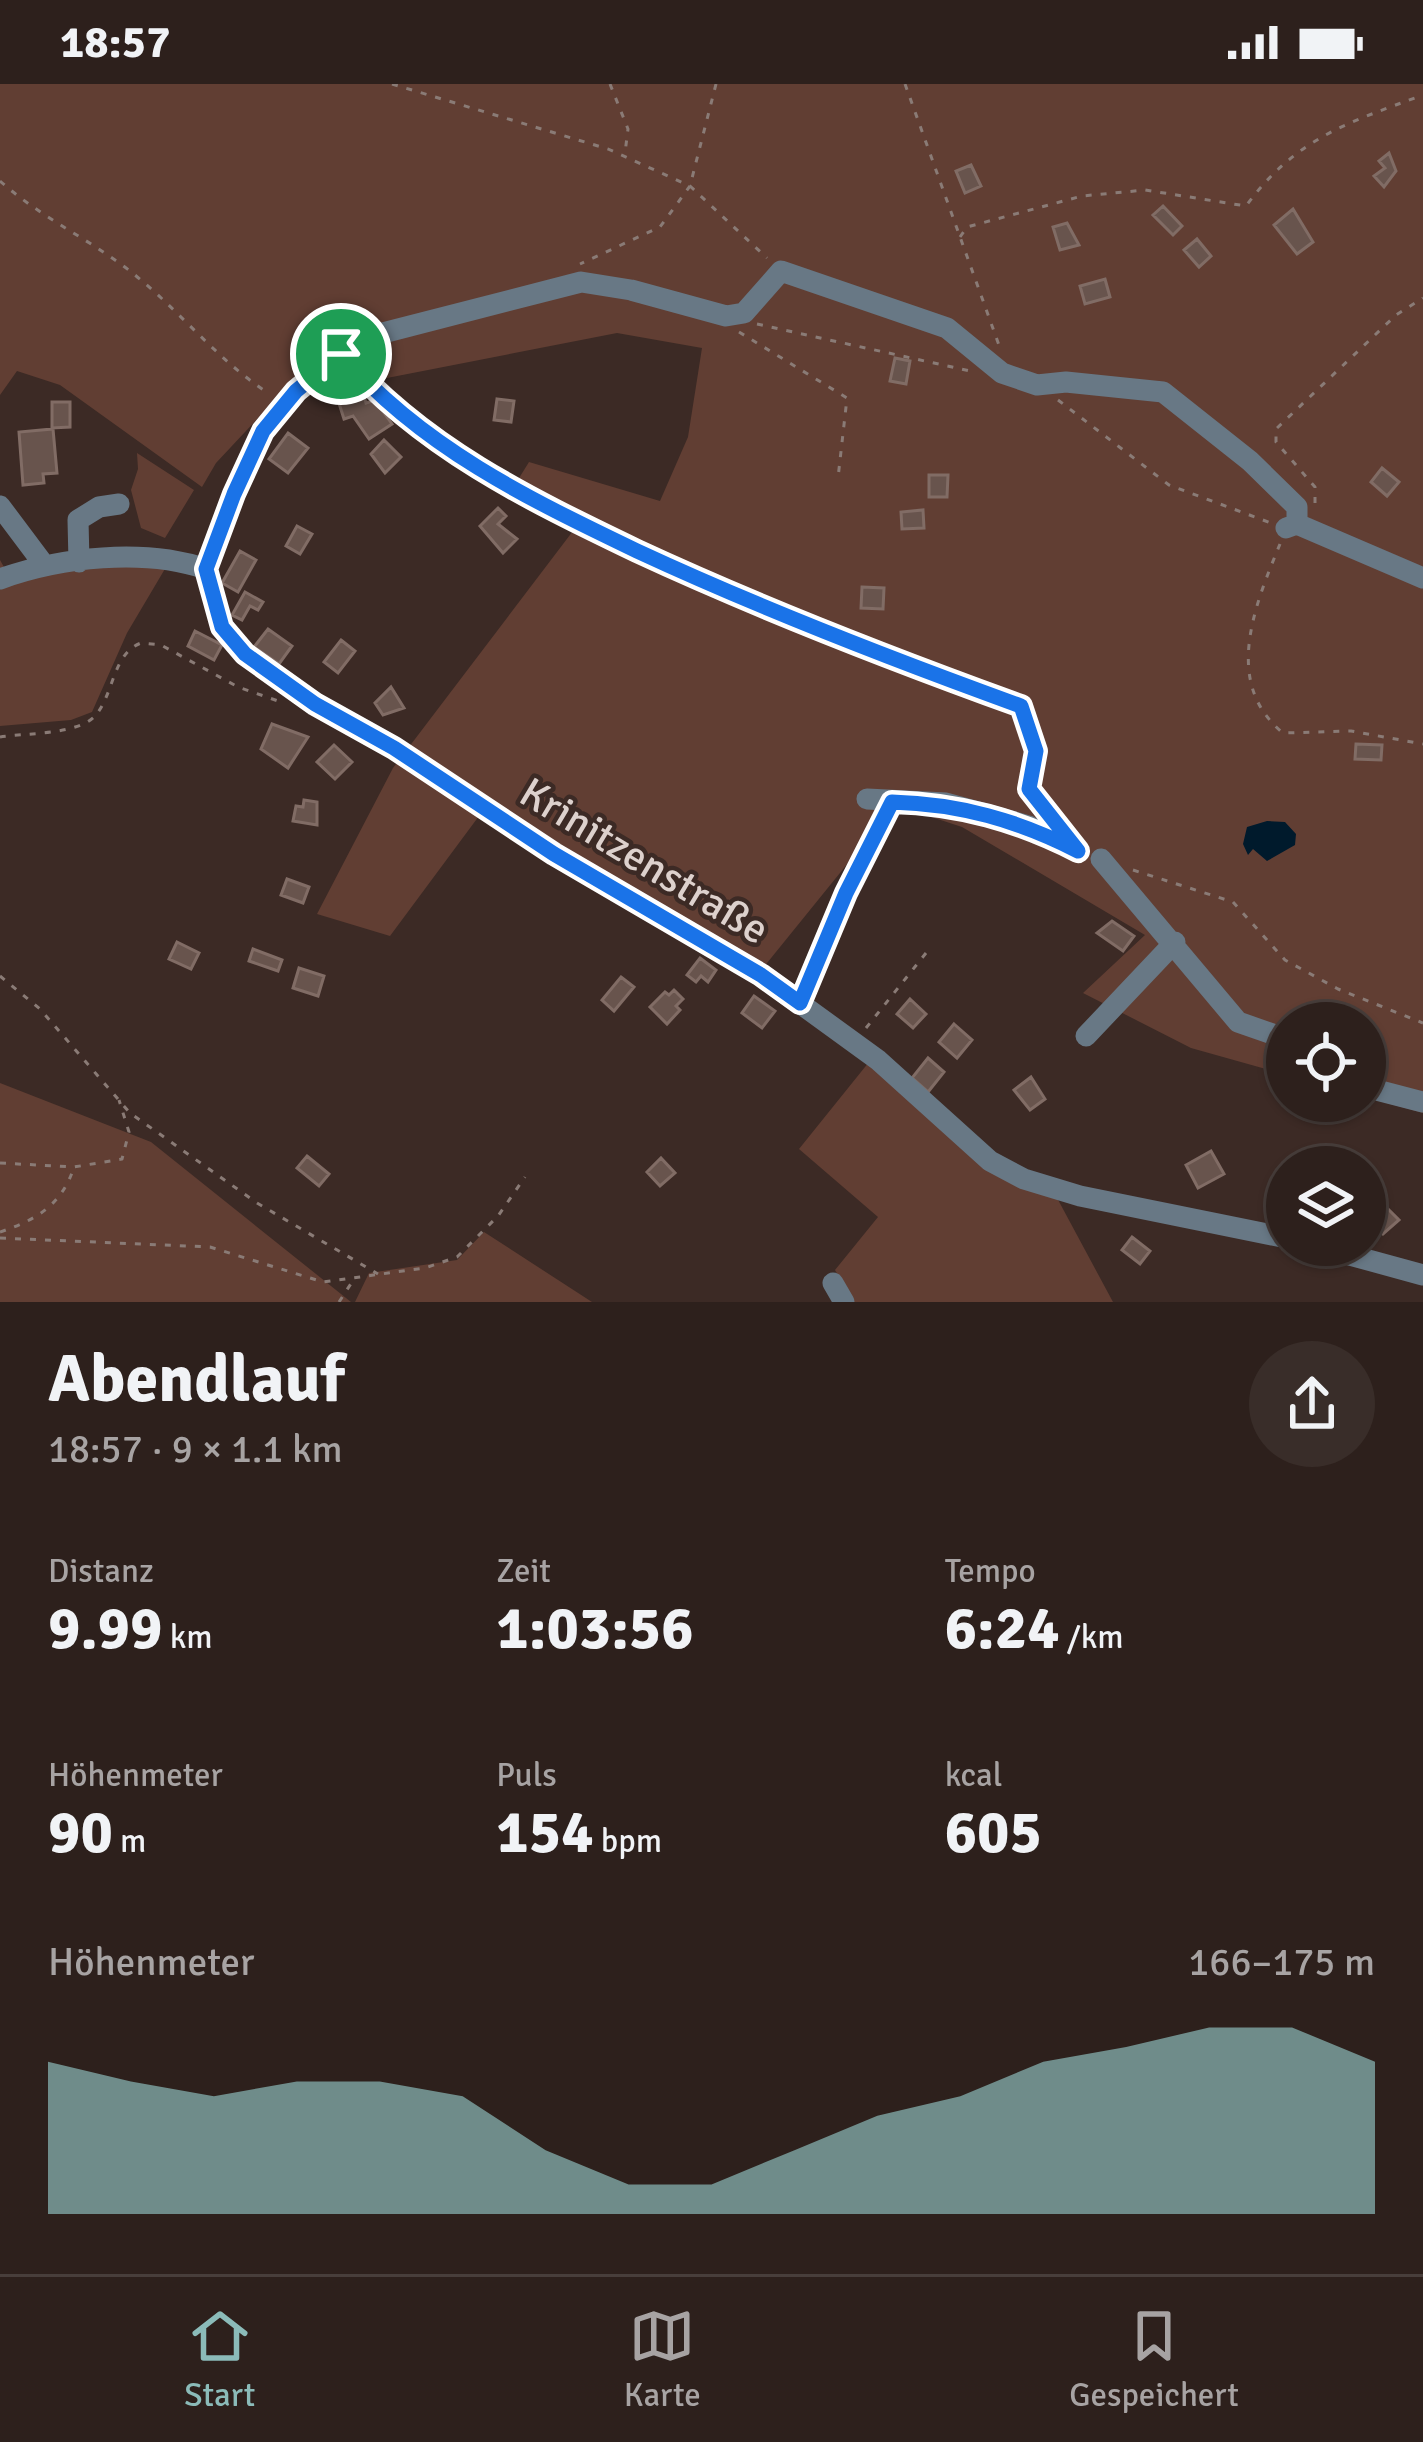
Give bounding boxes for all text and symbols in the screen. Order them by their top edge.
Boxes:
text: 18:57 [60,15,170,70]
pin [290,303,392,405]
icon: arrive [308,321,374,387]
street label: Krinitzenstraße [511,767,778,955]
map controls [1266,1002,1386,1266]
button: locate [1266,1002,1386,1122]
button: layers [1266,1146,1386,1266]
text: Abendlauf [48,1339,345,1420]
button: share [1249,1341,1375,1467]
text: 18:57 · 9 × 1.1 km [48,1425,343,1473]
text: Distanz [48,1551,154,1592]
text: Zeit [496,1551,551,1592]
text: Tempo [945,1551,1036,1592]
text: 9.99 [48,1592,162,1666]
text: 1:03:56 [496,1592,694,1666]
text: 6:24 [945,1592,1060,1666]
text: km [162,1617,213,1658]
text: /km [1060,1617,1124,1658]
text: Höhenmeter [48,1755,223,1796]
text: Puls [496,1755,557,1796]
text: kcal [945,1755,1003,1796]
text: 90 [48,1796,113,1870]
text: 154 [496,1796,594,1870]
text: 605 [945,1796,1042,1870]
text: m [113,1821,146,1862]
text: bpm [594,1821,662,1862]
text: Höhenmeter [48,1938,254,1986]
text: 166–175 m [1188,1938,1375,1986]
tab: Start [184,2303,255,2416]
tab: Karte [624,2303,701,2416]
tab: Gespeichert [1069,2303,1239,2416]

